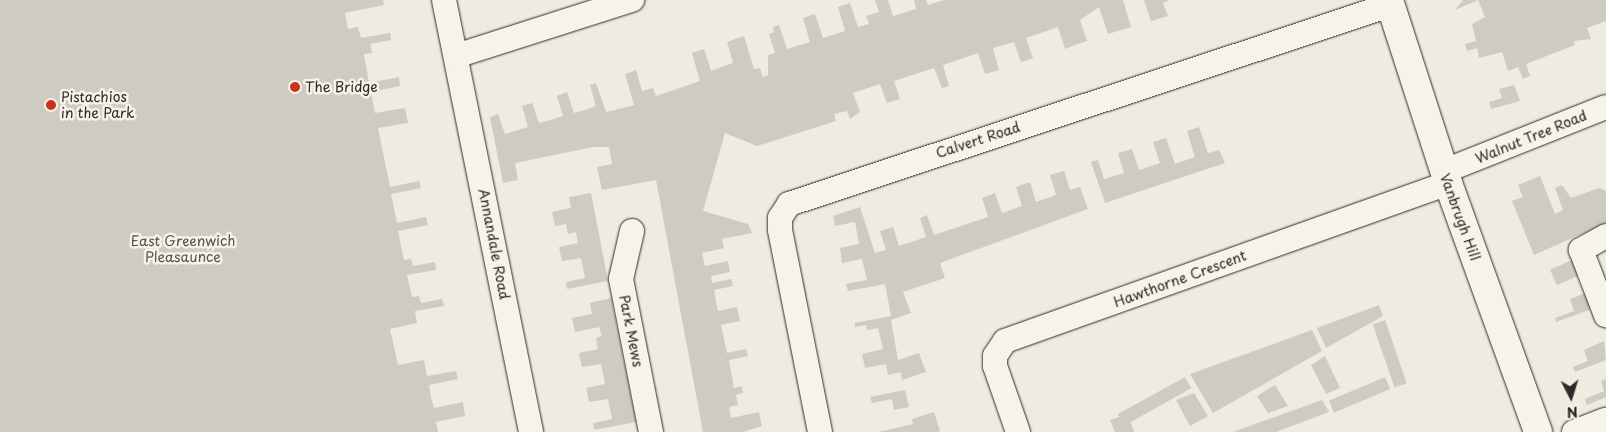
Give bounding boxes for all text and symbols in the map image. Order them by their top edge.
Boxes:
place label: The Bridge [305,79,378,95]
marker: The Bridge [289,81,301,93]
place label: Pistachios in the Park [61,89,135,121]
marker: Pistachios in the Park [45,99,57,111]
street label: Walnut Tree Road [1472,107,1590,167]
street label: Calvert Road [934,118,1022,162]
street label: Vanbrugh Hill [1436,171,1484,263]
street label: Annandale Road [475,187,513,301]
park label: East Greenwich Pleasaunce [130,233,236,266]
street label: Hawthorne Crescent [1112,247,1248,311]
street label: Park Mews [616,293,646,369]
north arrow [1546,372,1596,422]
text: N [1566,401,1579,423]

